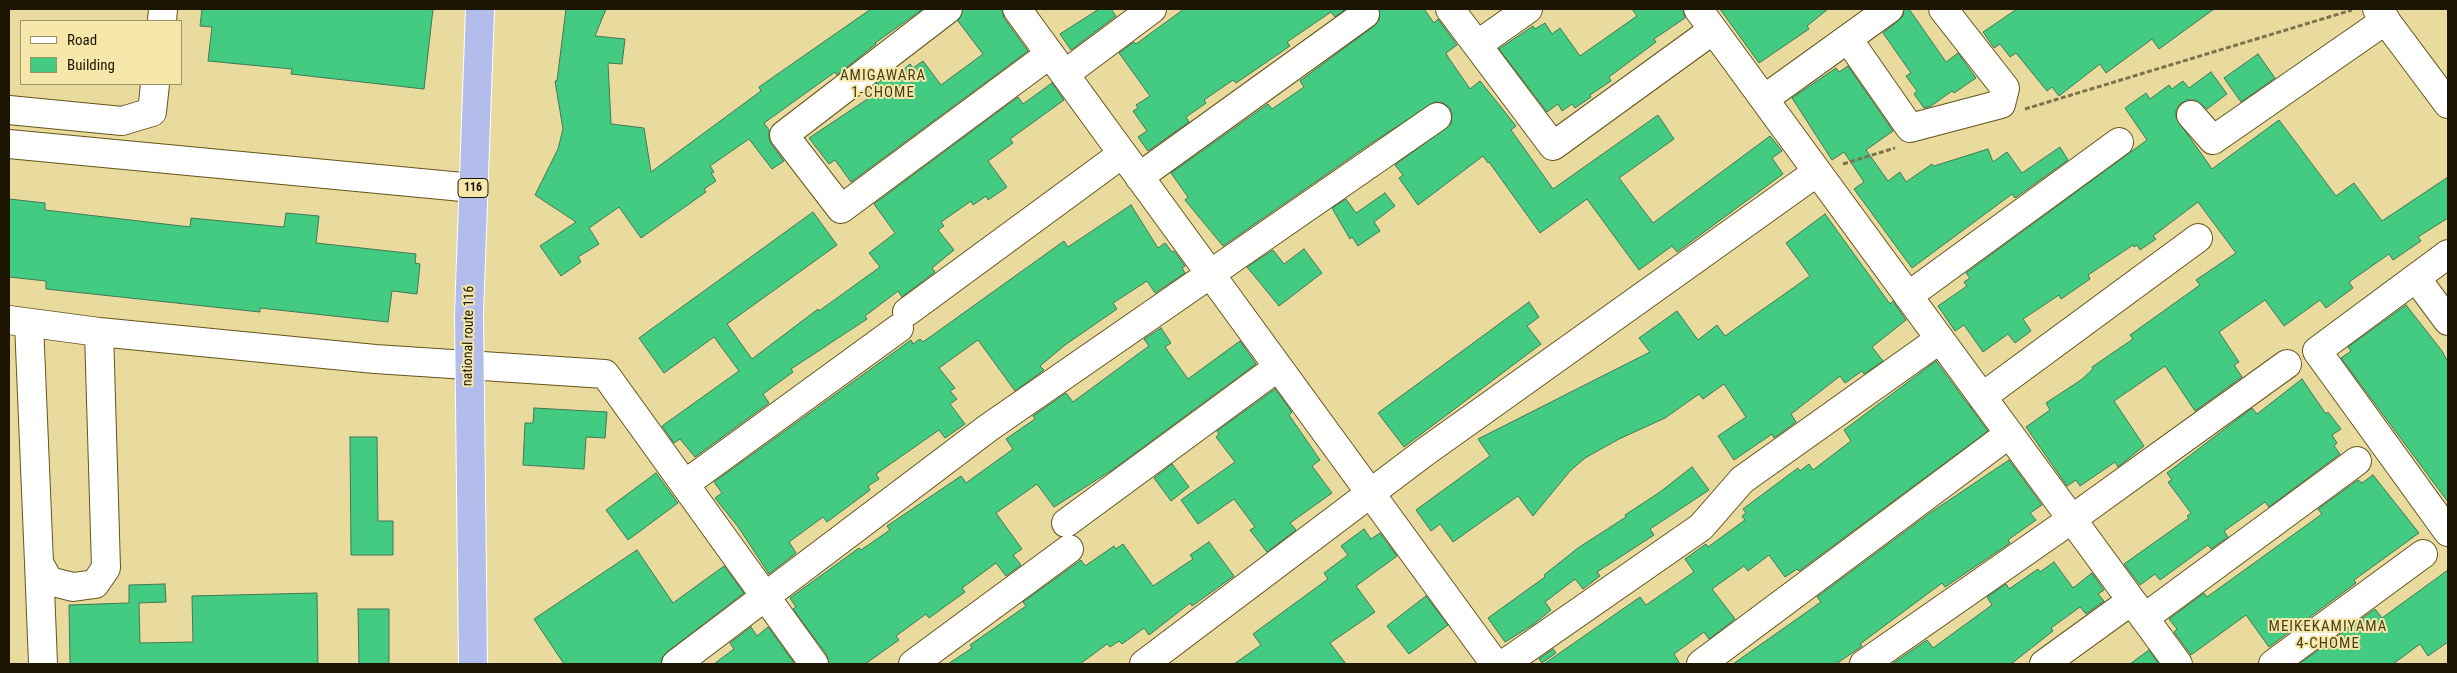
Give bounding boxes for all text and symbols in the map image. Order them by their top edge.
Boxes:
legend [20,20,182,85]
text: Road [67,31,97,49]
text: Building [67,56,115,74]
district label: AMIGAWARA 1-CHOME [839,67,927,102]
road number: 116 [458,178,488,198]
street label: national route 116 [460,286,478,386]
district label: MEIKEKAMIYAMA 4-CHOME [2267,618,2389,653]

